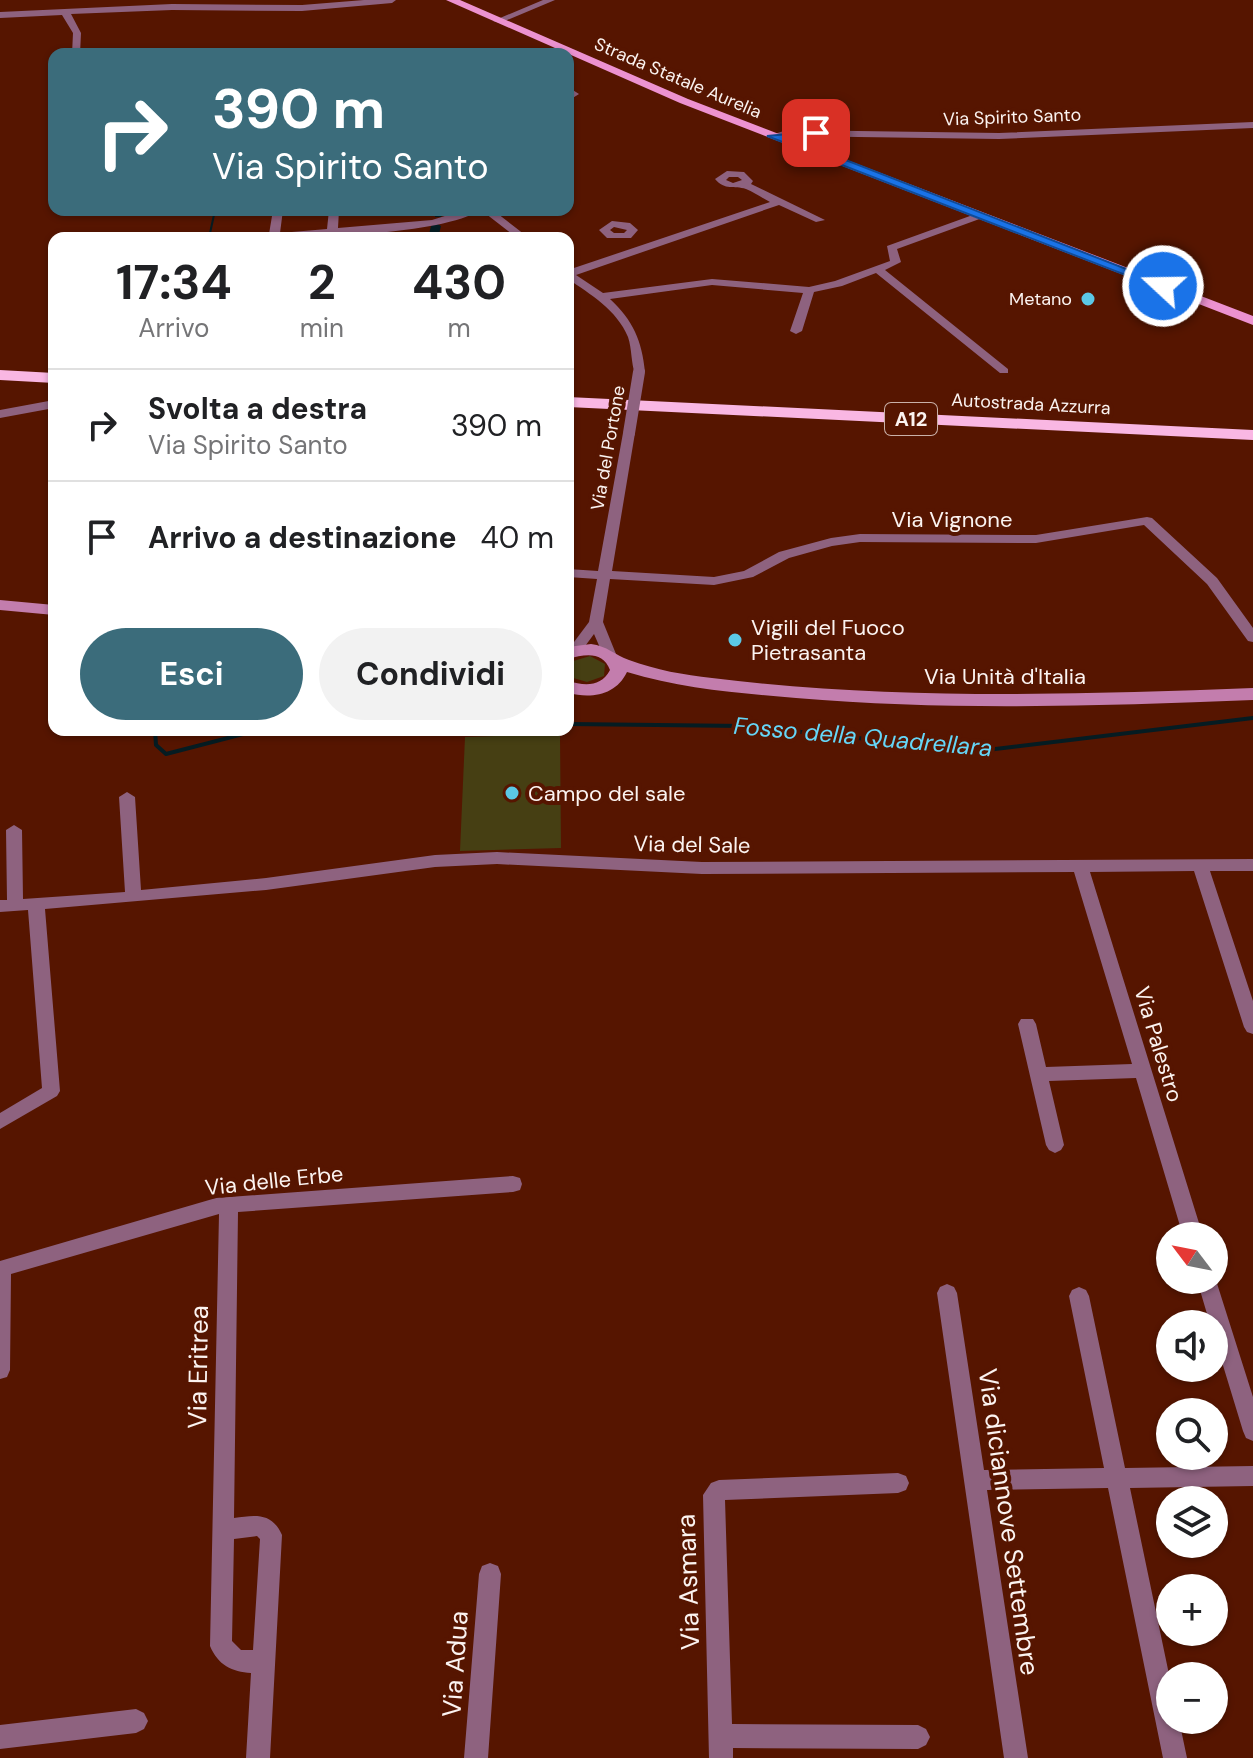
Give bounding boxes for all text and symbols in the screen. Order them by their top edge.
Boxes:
street label: Strada Statale Aurelia [591,32,765,124]
text: 390 m [212,72,385,145]
icon: right [80,80,184,184]
pin [782,99,850,167]
street label: Via Spirito Santo [942,103,1082,131]
icon: arrive [794,111,838,155]
text: Via Spirito Santo [212,143,489,190]
position arrow [1121,244,1205,328]
text: 17:34 [116,251,232,314]
text: 2 [308,251,336,314]
text: 430 [412,251,506,314]
place label: Metano [1009,287,1072,311]
marker: Metano [1079,290,1097,308]
text: Arrivo [138,311,209,345]
text: min [300,311,344,345]
text: m [447,311,471,345]
street label: Via del Portone [585,384,631,512]
street label: Autostrada Azzurra [951,388,1111,420]
text: Svolta a destra [148,389,367,428]
icon: right [80,403,124,447]
road number: A12 [885,403,937,435]
text: 390 m [451,406,542,445]
text: Via Spirito Santo [148,428,348,462]
street label: Via Vignone [892,505,1012,534]
icon: arrive [80,515,124,559]
text: Arrivo a destinazione [148,518,457,557]
text: 40 m [481,518,554,557]
place label: Vigili del Fuoco Pietrasanta [751,613,905,667]
button: Esci [80,628,303,720]
button: Condividi [319,628,542,720]
marker: Vigili del Fuoco Pietrasanta [726,631,744,649]
street label: Via Unità d'Italia [924,662,1086,691]
water label: Fosso della Quadrellara [732,710,994,763]
place label: Campo del sale [528,779,685,808]
marker: Campo del sale [503,784,521,802]
street label: Via del Sale [633,829,751,860]
street label: Via Palestro [1127,983,1190,1105]
street label: Via delle Erbe [203,1159,345,1202]
north arrow [1156,1222,1228,1294]
map controls [1156,1222,1228,1734]
street label: Via Eritrea [180,1305,216,1429]
button: sound [1156,1310,1228,1382]
street label: Via diciannove Settembre [971,1366,1047,1678]
button: search [1156,1398,1228,1470]
button: layers [1156,1486,1228,1558]
street label: Via Asmara [669,1513,707,1651]
button: + [1156,1574,1228,1646]
street label: Via Adua [434,1610,476,1718]
button: − [1156,1662,1228,1734]

